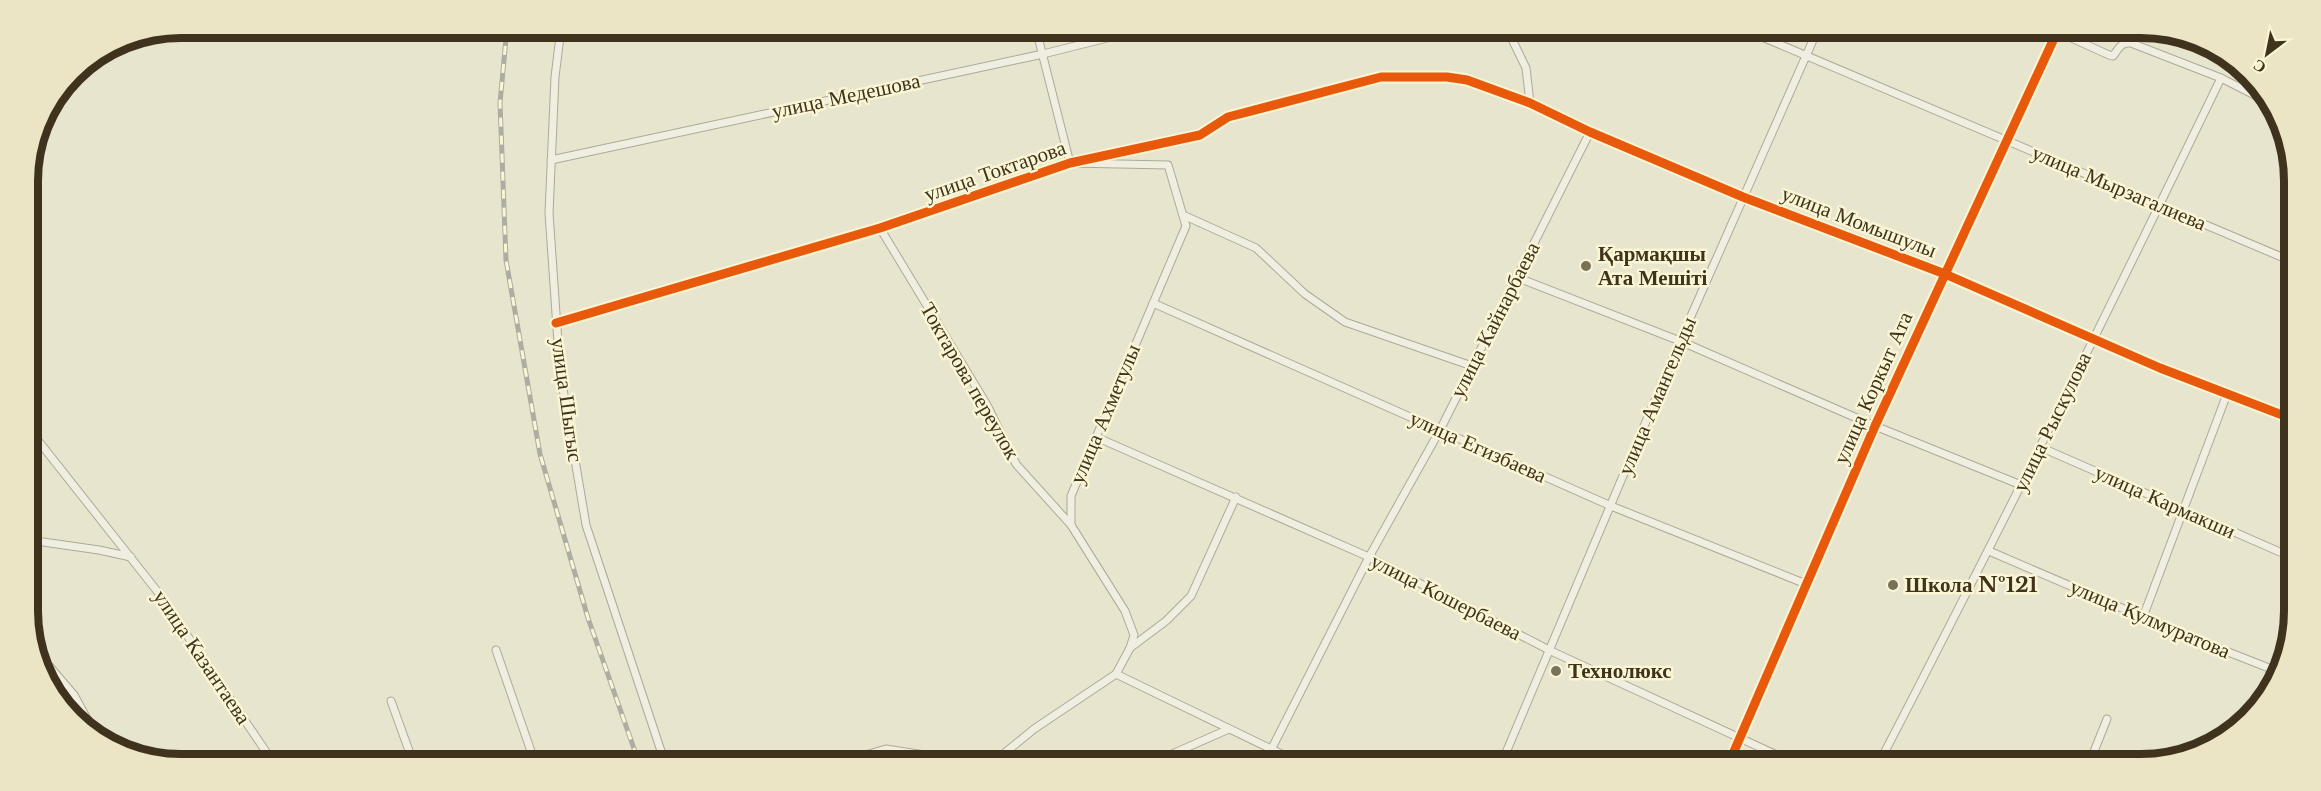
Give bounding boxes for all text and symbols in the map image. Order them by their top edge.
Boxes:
north arrow [2237,24,2297,84]
text: С [2249,55,2269,78]
street label: улица Медешова [769,67,923,124]
street label: улица Токтарова [921,134,1070,207]
street label: улица Мырзагалиева [2028,139,2211,237]
street label: улица Момышулы [1778,180,1940,264]
street label: улица Кайнарбаева [1444,237,1546,402]
place label: Қармақшы Ата Мешіті [1598,241,1708,291]
marker: Қармақшы Ата Мешіті [1579,259,1593,273]
street label: Токтарова переулок [914,298,1026,465]
street label: улица Коркыт Ата [1828,307,1919,468]
street label: улица Амангельды [1612,313,1702,479]
street label: улица Шыгыс [545,336,589,464]
street label: улица Ахметулы [1064,340,1146,488]
street label: улица Рыскулова [2007,347,2097,496]
street label: улица Егизбаева [1405,405,1551,489]
street label: улица Кармакши [2091,459,2239,545]
street label: улица Кошербаева [1366,548,1526,646]
place label: Школа №121 [1905,572,2038,598]
street label: улица Кулмуратова [2066,573,2235,665]
marker: Школа №121 [1886,578,1900,592]
street label: улица Казантаева [147,585,257,730]
place label: Технолюкс [1568,658,1672,684]
marker: Технолюкс [1549,664,1563,678]

